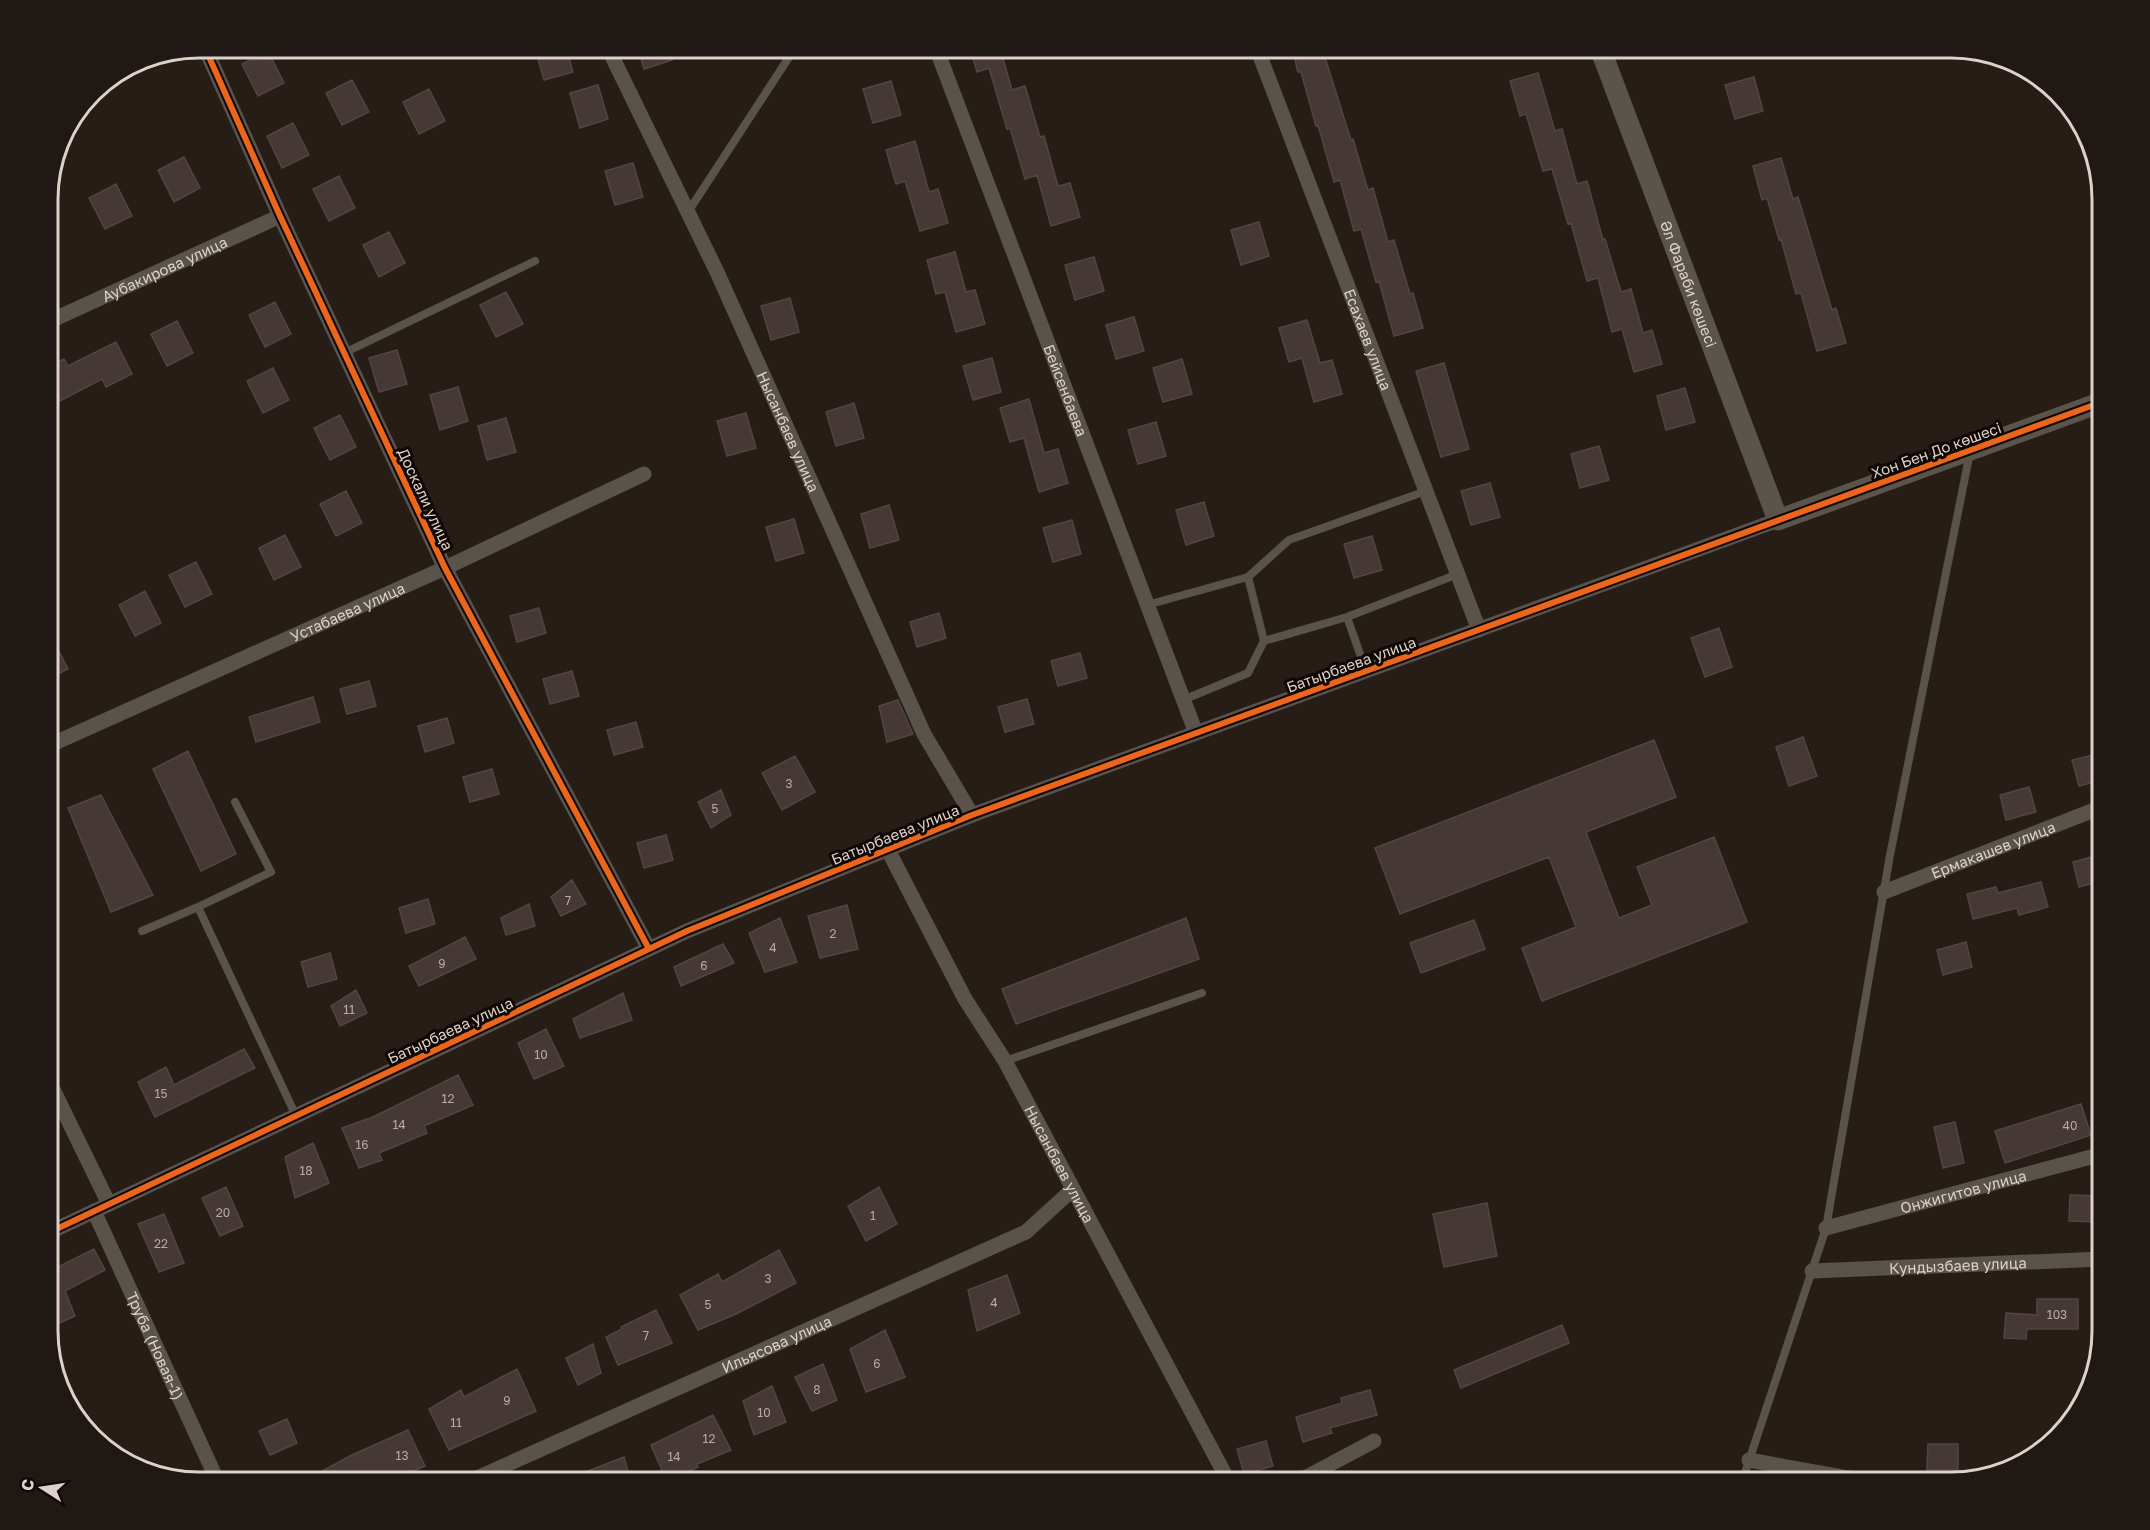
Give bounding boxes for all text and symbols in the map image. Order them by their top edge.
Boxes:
street label: Әл Фараби көшесі [1657,218,1721,350]
street label: Аубакирова улица [99,232,230,305]
street label: Есахаев улица [1341,286,1396,393]
street label: Бейсенбаева [1040,342,1092,439]
street label: Нысанбаев улица [754,368,823,495]
street label: Хон Бен До көшесі [1869,418,2003,482]
street label: Доскали улица [394,445,458,553]
street label: Устабаева улица [287,578,407,645]
street label: Батырбаева улица [1284,632,1418,696]
house number: 3 [785,776,793,791]
street label: Батырбаева улица [828,800,962,868]
house number: 5 [712,801,719,816]
street label: Ермакашев улица [1928,817,2058,882]
house number: 7 [565,893,571,908]
house number: 2 [830,926,837,941]
house number: 4 [769,940,777,955]
house number: 9 [438,956,446,971]
house number: 6 [700,958,708,973]
street label: Батырбаева улица [384,993,516,1067]
house number: 11 [343,1002,355,1017]
house number: 10 [534,1047,548,1062]
house number: 15 [155,1086,167,1101]
house number: 12 [442,1091,454,1106]
street label: Нысанбаев улица [1021,1102,1098,1226]
house number: 14 [392,1117,406,1132]
house number: 40 [2063,1118,2077,1133]
house number: 16 [355,1137,369,1152]
house number: 18 [299,1163,313,1178]
street label: Онжигитов улица [1898,1166,2028,1217]
house number: 20 [216,1205,230,1220]
house number: 1 [870,1208,876,1223]
house number: 22 [154,1236,168,1251]
street label: Кундызбаев улица [1889,1253,2027,1277]
house number: 3 [764,1271,772,1286]
street label: Труба (Новая-1) [123,1289,188,1402]
house number: 4 [990,1295,998,1310]
house number: 5 [705,1297,712,1312]
house number: 103 [2047,1307,2067,1322]
street label: Ильясова улица [719,1311,834,1376]
house number: 7 [643,1328,649,1343]
house number: 6 [873,1356,881,1371]
house number: 8 [813,1382,821,1397]
house number: 9 [503,1393,511,1408]
house number: 10 [757,1405,771,1420]
house number: 11 [450,1415,462,1430]
house number: 12 [703,1431,715,1446]
house number: 13 [396,1448,408,1463]
house number: 14 [667,1449,681,1464]
north arrow [12,1458,72,1518]
text: С [16,1477,38,1493]

